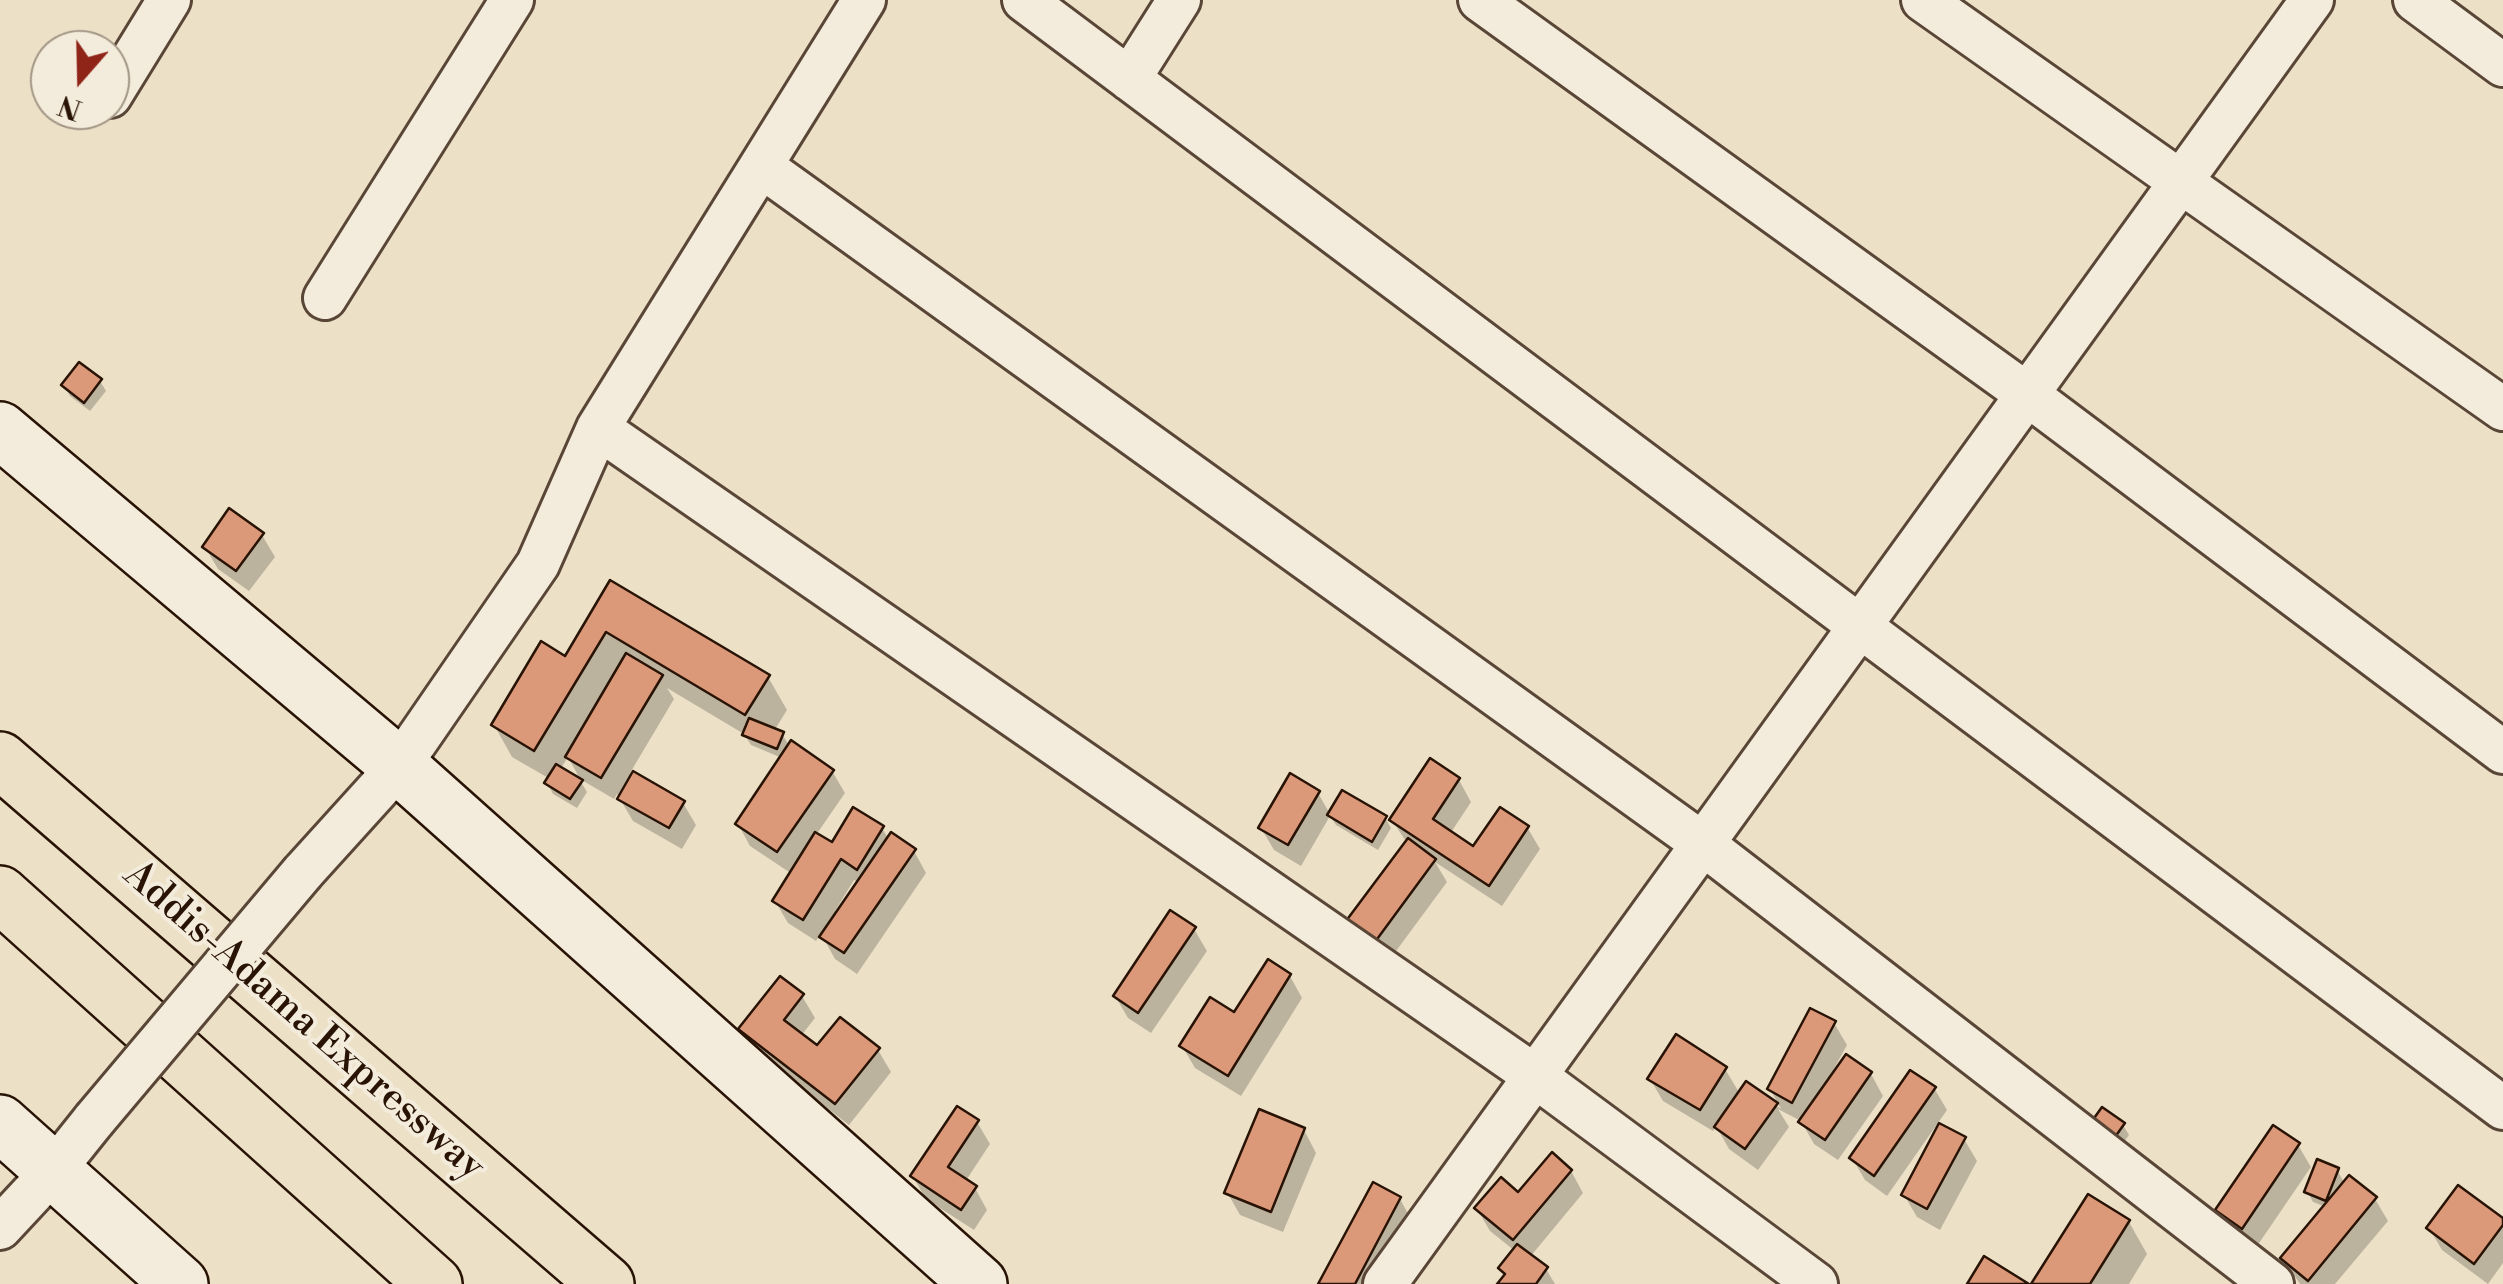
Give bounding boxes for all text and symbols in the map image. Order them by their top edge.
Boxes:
north arrow [30,30,130,130]
text: N [54,87,87,127]
street label: Addis-Adama Expressway [113,852,493,1192]

